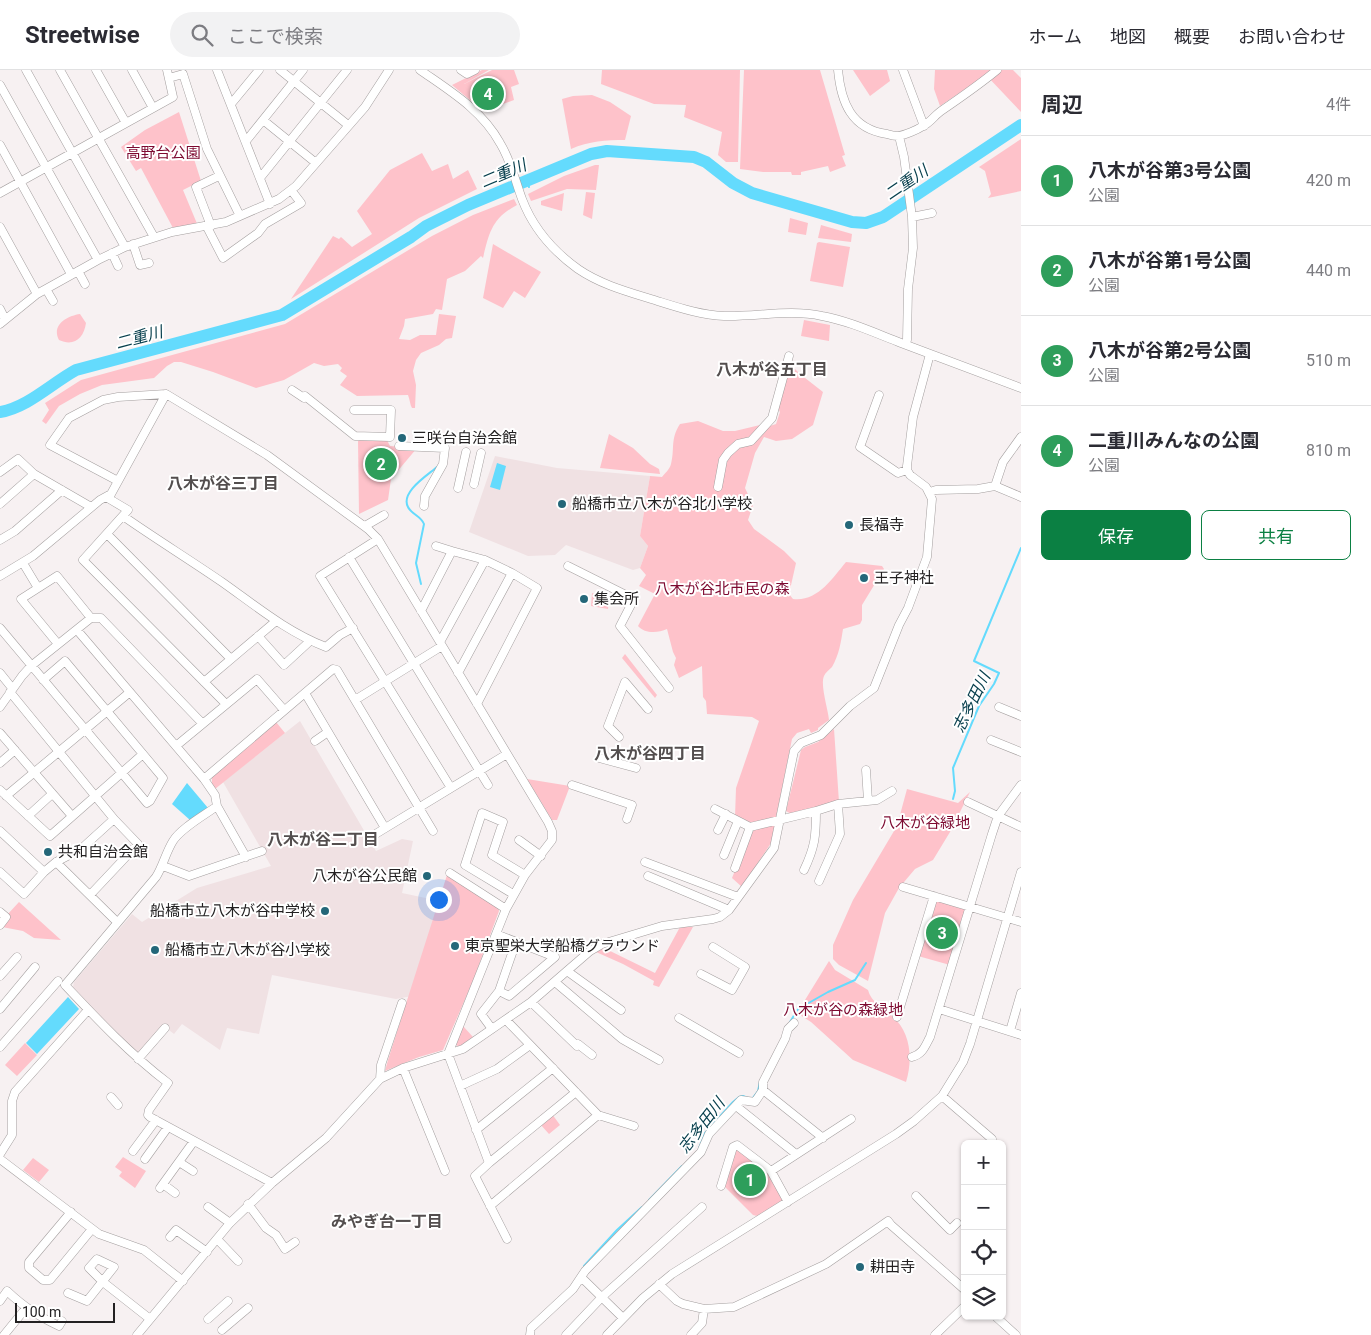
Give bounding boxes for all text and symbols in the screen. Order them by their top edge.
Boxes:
search box [170,12,520,57]
text: Streetwise [25,21,140,49]
icon: search [188,21,216,49]
text: ここで検索 [228,25,323,48]
text: ホーム [1029,26,1082,47]
text: 地図 [1110,26,1146,47]
text: 概要 [1174,26,1210,47]
text: お問い合わせ [1238,26,1346,47]
pin: 4 [472,75,504,113]
text: 周辺 [1041,93,1083,117]
text: 4件 [1326,95,1351,114]
park label: 高野台公園 [125,144,201,162]
water label: 二重川 [477,155,531,192]
text: 八木が谷第3号公園 [1088,159,1251,182]
water label: 二重川 [881,160,933,204]
text: 1 [1052,171,1062,190]
text: 420 m [1306,171,1351,190]
text: 公園 [1088,186,1120,205]
text: 八木が谷第1号公園 [1088,249,1251,272]
text: 2 [1052,261,1062,280]
text: 440 m [1306,261,1351,280]
text: 公園 [1088,276,1120,295]
water label: 二重川 [113,322,167,353]
text: 八木が谷第2号公園 [1088,339,1251,362]
text: 3 [1052,351,1062,370]
text: 510 m [1306,351,1351,370]
district label: 八木が谷五丁目 [716,360,828,379]
text: 公園 [1088,366,1120,385]
place label: 三咲台自治会館 [412,429,517,447]
text: 二重川みんなの公園 [1088,429,1259,452]
marker: 三咲台自治会館 [396,432,408,444]
text: 4 [1052,441,1062,460]
text: 810 m [1306,441,1351,460]
pin: 2 [365,445,397,483]
text: 公園 [1088,456,1120,475]
district label: 八木が谷三丁目 [167,474,279,493]
place label: 船橋市立八木が谷北小学校 [572,495,752,513]
marker: 船橋市立八木が谷北小学校 [556,498,568,510]
button: 保存 [1041,510,1191,560]
button: 共有 [1201,510,1351,560]
place label: 長福寺 [859,516,904,534]
marker: 長福寺 [843,519,855,531]
place label: 王子神社 [874,569,934,587]
marker: 王子神社 [858,572,870,584]
park label: 八木が谷北市民の森 [654,580,790,598]
place label: 集会所 [594,590,639,608]
marker: 集会所 [578,593,590,605]
water label: 志多田川 [949,668,995,735]
district label: 八木が谷四丁目 [594,744,706,763]
park label: 八木が谷緑地 [880,814,970,832]
district label: 八木が谷二丁目 [267,830,379,849]
place label: 共和自治会館 [58,843,148,861]
marker: 共和自治会館 [42,846,54,858]
place label: 八木が谷公民館 [312,867,417,885]
marker: 八木が谷公民館 [421,870,433,882]
your location [426,887,452,913]
place label: 船橋市立八木が谷中学校 [150,902,315,920]
marker: 船橋市立八木が谷中学校 [319,905,331,917]
pin: 3 [926,914,958,952]
place label: 東京聖栄大学船橋グラウンド [465,937,660,955]
marker: 東京聖栄大学船橋グラウンド [449,940,461,952]
place label: 船橋市立八木が谷小学校 [165,941,330,959]
marker: 船橋市立八木が谷小学校 [149,944,161,956]
park label: 八木が谷の森緑地 [783,1001,903,1019]
water label: 志多田川 [674,1093,730,1156]
map controls [961,1140,1006,1320]
button: + [961,1140,1006,1185]
pin: 1 [734,1161,766,1199]
button: − [961,1185,1006,1230]
district label: みやぎ台一丁目 [331,1212,443,1231]
button: locate [961,1230,1006,1275]
place label: 耕田寺 [870,1258,915,1276]
marker: 耕田寺 [854,1261,866,1273]
button: layers [961,1275,1006,1320]
scale bar [15,1300,115,1323]
text: 100 m [22,1304,61,1320]

